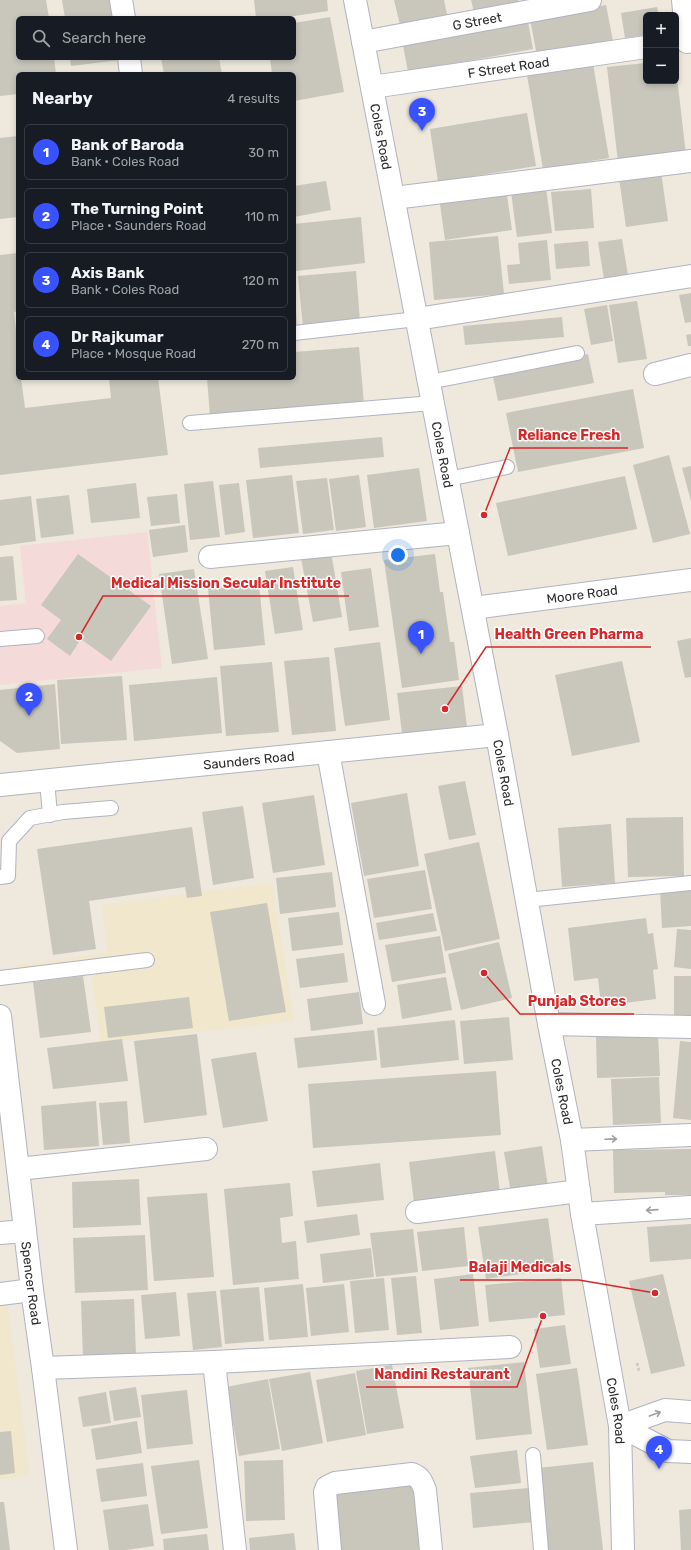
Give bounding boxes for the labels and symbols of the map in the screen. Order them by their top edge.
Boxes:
street label: G Street [451,9,503,33]
street label: F Street Road [467,54,550,81]
pin: 3 [409,98,435,131]
street label: Coles Road [367,102,395,171]
street label: Coles Road [429,420,456,489]
callout: Reliance Fresh [510,422,628,448]
text: Reliance Fresh [518,427,620,444]
your location [388,545,408,565]
callout: Medical Mission Secular Institute [103,570,349,596]
text: Medical Mission Secular Institute [111,575,341,592]
street label: Moore Road [546,582,619,606]
pin: 1 [408,621,434,654]
callout: Health Green Pharma [486,621,651,647]
text: Health Green Pharma [495,626,643,643]
pin: 2 [16,683,42,716]
street label: Coles Road [490,738,517,807]
street label: Saunders Road [202,748,295,773]
callout: Punjab Stores [520,988,634,1014]
text: Punjab Stores [528,993,626,1010]
street label: Coles Road [548,1057,576,1126]
one-way arrow [604,1135,617,1142]
one-way arrow [646,1206,659,1213]
street label: Spencer Road [18,1241,44,1326]
callout: Balaji Medicals [460,1254,579,1280]
text: Balaji Medicals [468,1259,572,1276]
callout: Nandini Restaurant [366,1361,517,1387]
text: Nandini Restaurant [374,1366,510,1383]
street label: Coles Road [603,1376,627,1444]
one-way arrow [648,1410,661,1417]
pin: 4 [646,1436,672,1469]

